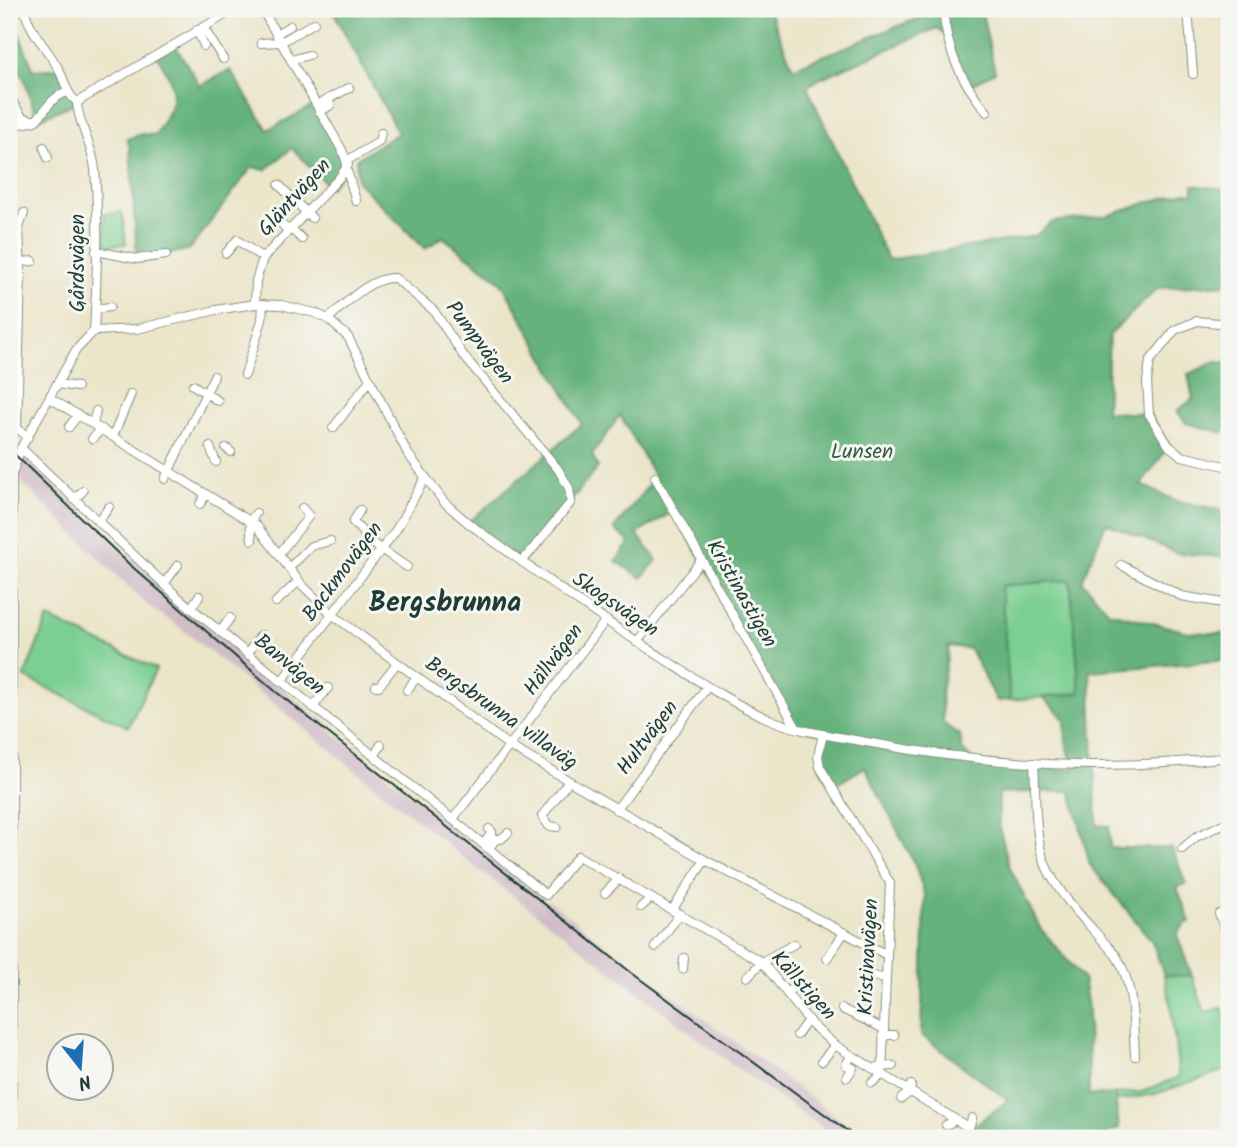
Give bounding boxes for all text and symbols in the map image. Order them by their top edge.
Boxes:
street label: Gläntvägen [250,151,340,245]
street label: Gårdsvägen [62,214,95,312]
street label: Pumpvägen [436,294,522,392]
park label: Lunsen [831,436,893,469]
street label: Backmovägen [294,515,392,629]
street label: Kristinastigen [697,534,785,654]
street label: Skogsvägen [565,564,665,646]
district label: Bergsbrunna [369,581,521,626]
street label: Hällvägen [516,617,592,703]
street label: Banvägen [246,626,332,704]
street label: Bergsbrunna villaväg [418,649,584,779]
street label: Hultvägen [609,693,687,783]
street label: Kristinavägen [849,898,889,1016]
street label: Källstigen [762,943,844,1029]
north arrow [46,1032,116,1102]
text: N [74,1065,95,1097]

